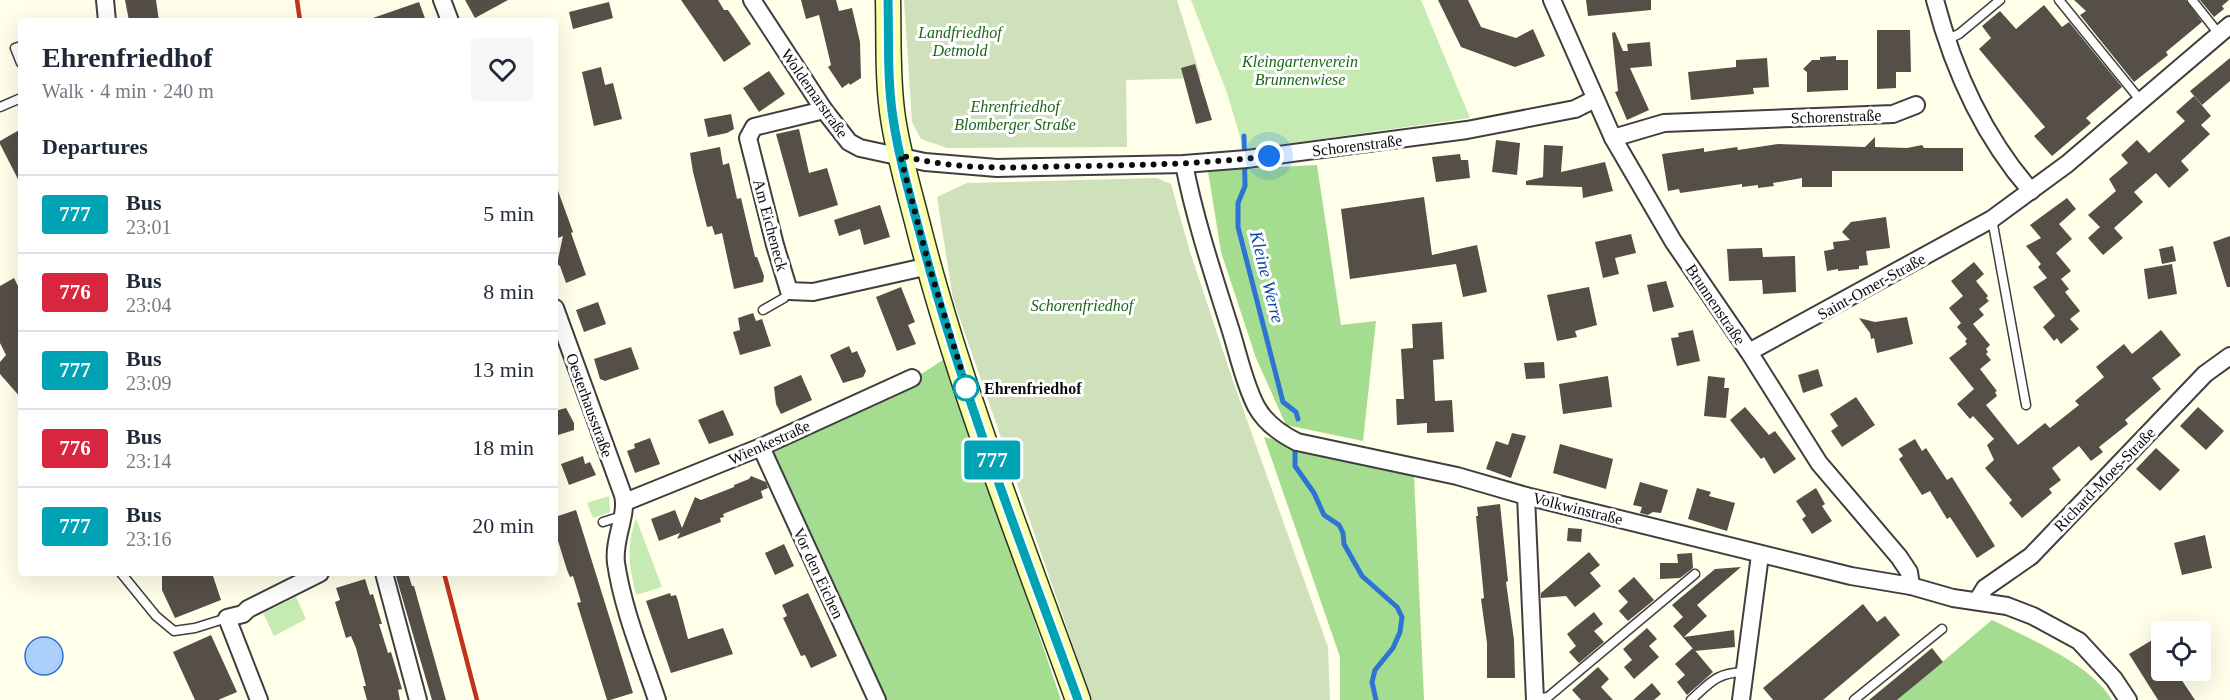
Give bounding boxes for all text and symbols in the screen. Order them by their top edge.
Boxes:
park label: Landfriedhof Detmold [917,24,1004,59]
button: heart [471,38,534,101]
text: Ehrenfriedhof [42,42,213,73]
street label: Woldemarstraße [778,46,852,141]
park label: Kleingartenverein Brunnenwiese [1241,53,1358,88]
text: Walk · 4 min · 240 m [42,80,214,102]
park label: Ehrenfriedhof Blomberger Straße [954,98,1076,134]
street label: Schorenstraße [1790,106,1882,127]
street label: Schorenstraße [1311,132,1403,159]
text: Departures [42,134,148,159]
your location [1254,141,1284,171]
street label: Am Eicheneck [750,177,791,273]
text: Bus [126,190,161,215]
text: 5 min [483,201,534,226]
text: 777 [59,202,91,226]
text: 23:01 [126,216,172,238]
water label: Kleine Werre [1246,228,1288,325]
street label: Saint-Omer-Straße [1814,250,1928,323]
street label: Brunnenstraße [1682,261,1749,348]
text: Bus [126,268,161,293]
text: 8 min [483,279,534,304]
text: 776 [59,280,91,304]
text: 23:04 [126,294,172,316]
park label: Schorenfriedhof [1031,297,1136,315]
text: Bus [126,346,161,371]
street label: Oesterhausstraße [563,351,616,459]
text: 13 min [472,357,534,382]
text: 777 [59,358,91,382]
text: 23:09 [126,372,172,394]
marker: Ehrenfriedhof [953,375,979,401]
place label: Ehrenfriedhof [984,380,1082,397]
street label: Wienkestraße [726,417,813,468]
text: Bus [126,424,161,449]
street label: Richard-Moes-Straße [2050,424,2158,535]
text: 18 min [472,435,534,460]
text: 776 [59,436,91,460]
line badge: 777 [958,440,1026,480]
text: 777 [976,448,1008,472]
text: 23:14 [126,450,172,472]
street label: Volkwinstraße [1531,489,1625,528]
text: Bus [126,502,161,527]
text: 20 min [472,513,534,538]
text: 777 [59,514,91,538]
street label: Vor den Eichen [790,525,847,621]
text: 23:16 [126,528,172,550]
map controls [2151,621,2211,681]
button: locate [2151,621,2211,681]

